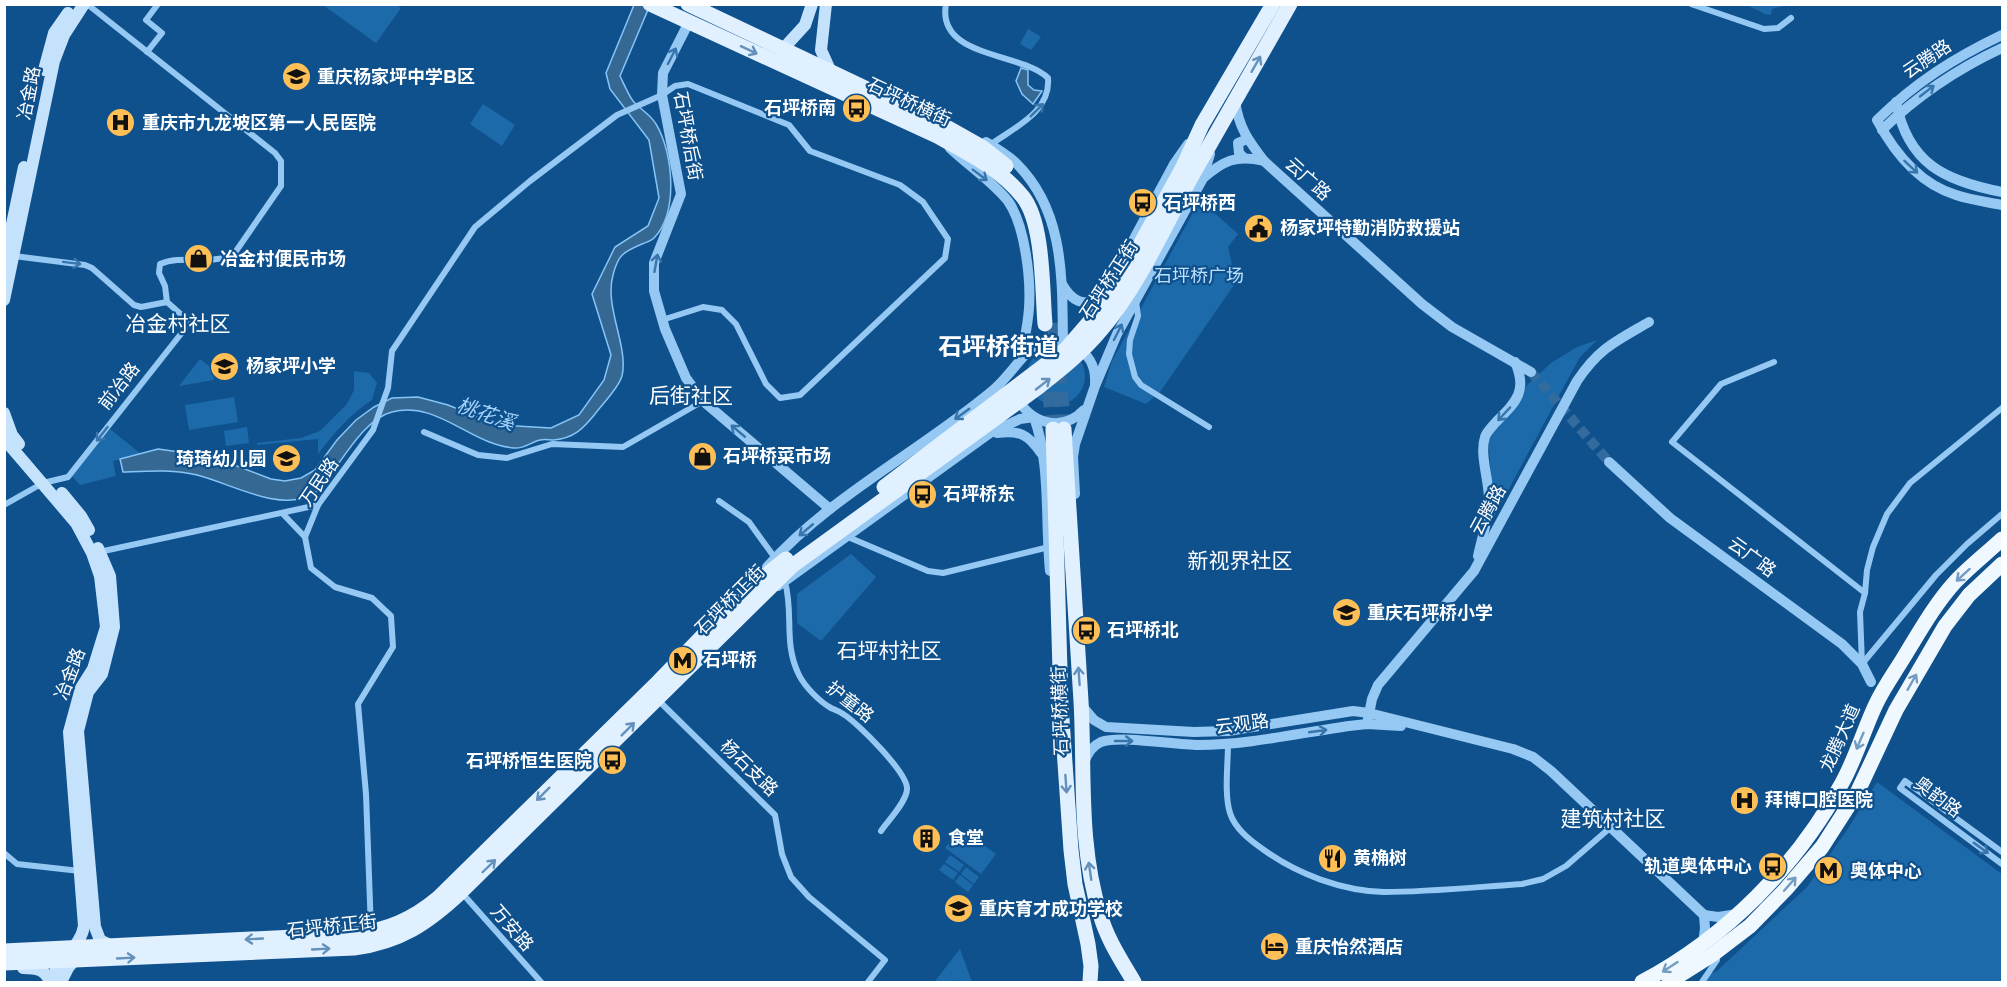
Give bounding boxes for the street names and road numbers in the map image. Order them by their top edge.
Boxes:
street label: 云腾路 [1898,35,1956,83]
street label: 冶金路 [13,64,45,122]
street label: 石坪桥横街 [864,73,954,131]
street label: 石坪桥后街 [669,90,707,182]
street label: 云广路 [1281,153,1335,205]
street label: 石坪桥正街 [1075,236,1143,324]
street label: 前冶路 [94,358,144,414]
street label: 万民路 [295,453,343,511]
street label: 云腾路 [1465,481,1511,539]
street label: 云广路 [1724,532,1780,582]
street label: 石坪桥正街 [690,560,770,640]
street label: 冶金路 [50,645,90,703]
street label: 石坪桥横街 [1047,666,1073,756]
street label: 护童路 [822,677,878,727]
street label: 龙腾大道 [1815,701,1865,775]
street label: 云观路 [1214,710,1270,738]
street label: 杨石支路 [715,735,783,801]
street label: 奥韵路 [1910,772,1966,822]
street label: 万安路 [486,900,538,956]
street label: 石坪桥正街 [286,910,378,942]

